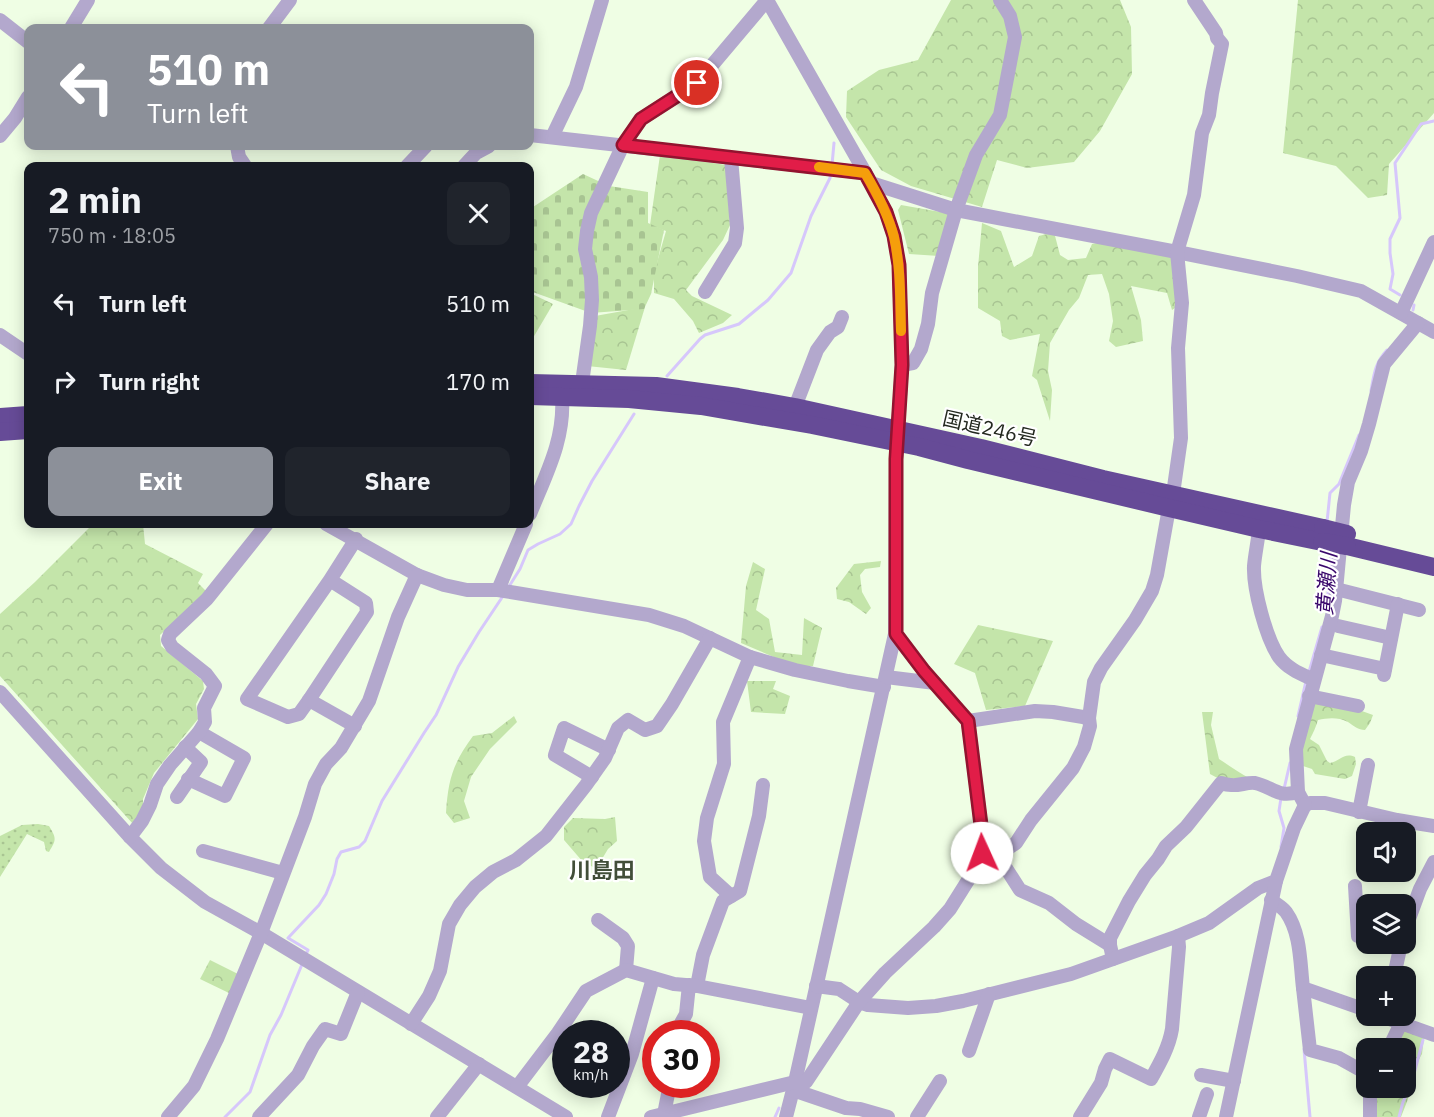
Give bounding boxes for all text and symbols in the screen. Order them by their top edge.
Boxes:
text: 510 m [147,42,270,97]
icon: left [48,48,126,126]
pin [671,57,722,108]
icon: arrive [680,66,713,99]
text: Turn left [147,95,248,130]
text: 2 min [48,176,142,223]
button: close [447,182,510,245]
text: 750 m · 18:05 [48,222,176,249]
icon: left [48,287,81,320]
text: Turn left [99,289,187,318]
text: 510 m [446,289,510,318]
icon: right [48,365,81,398]
text: Turn right [99,367,200,396]
text: 170 m [446,367,510,396]
street label: 国道246号 [940,404,1040,452]
button: Exit [48,447,273,516]
button: Share [285,447,510,516]
water label: 黄瀬川 [1310,550,1342,616]
position arrow [950,821,1014,885]
map controls [1356,822,1416,1098]
button: sound [1356,822,1416,882]
district label: 川島田 [569,855,635,884]
button: layers [1356,894,1416,954]
button: + [1356,966,1416,1026]
speed limit sign: 30 [642,1020,720,1098]
text: 28 [573,1032,609,1071]
button: − [1356,1038,1416,1098]
text: km/h [573,1065,609,1084]

